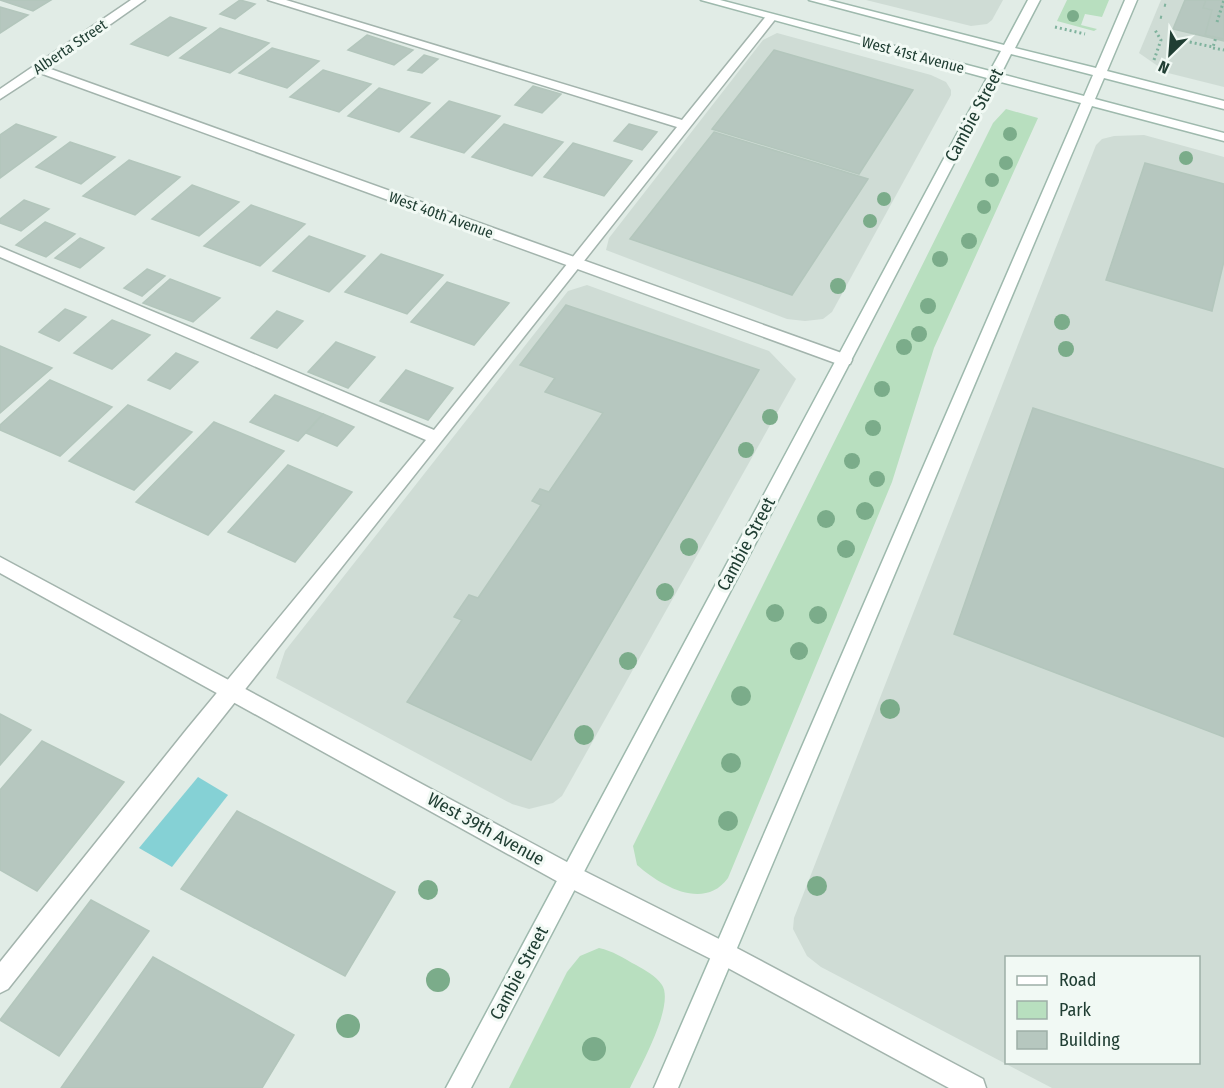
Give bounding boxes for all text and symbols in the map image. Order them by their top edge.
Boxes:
street label: Alberta Street [30,16,110,78]
north arrow [1140,24,1200,84]
street label: West 41st Avenue [860,33,966,77]
text: N [1156,57,1172,78]
street label: Cambie Street [940,64,1008,166]
street label: West 40th Avenue [386,188,496,242]
street label: Cambie Street [712,493,780,595]
street label: West 39th Avenue [424,788,548,870]
street label: Cambie Street [485,922,553,1024]
legend [1005,956,1200,1064]
text: Road [1059,969,1096,991]
text: Park [1059,999,1092,1021]
text: Building [1059,1029,1120,1051]

